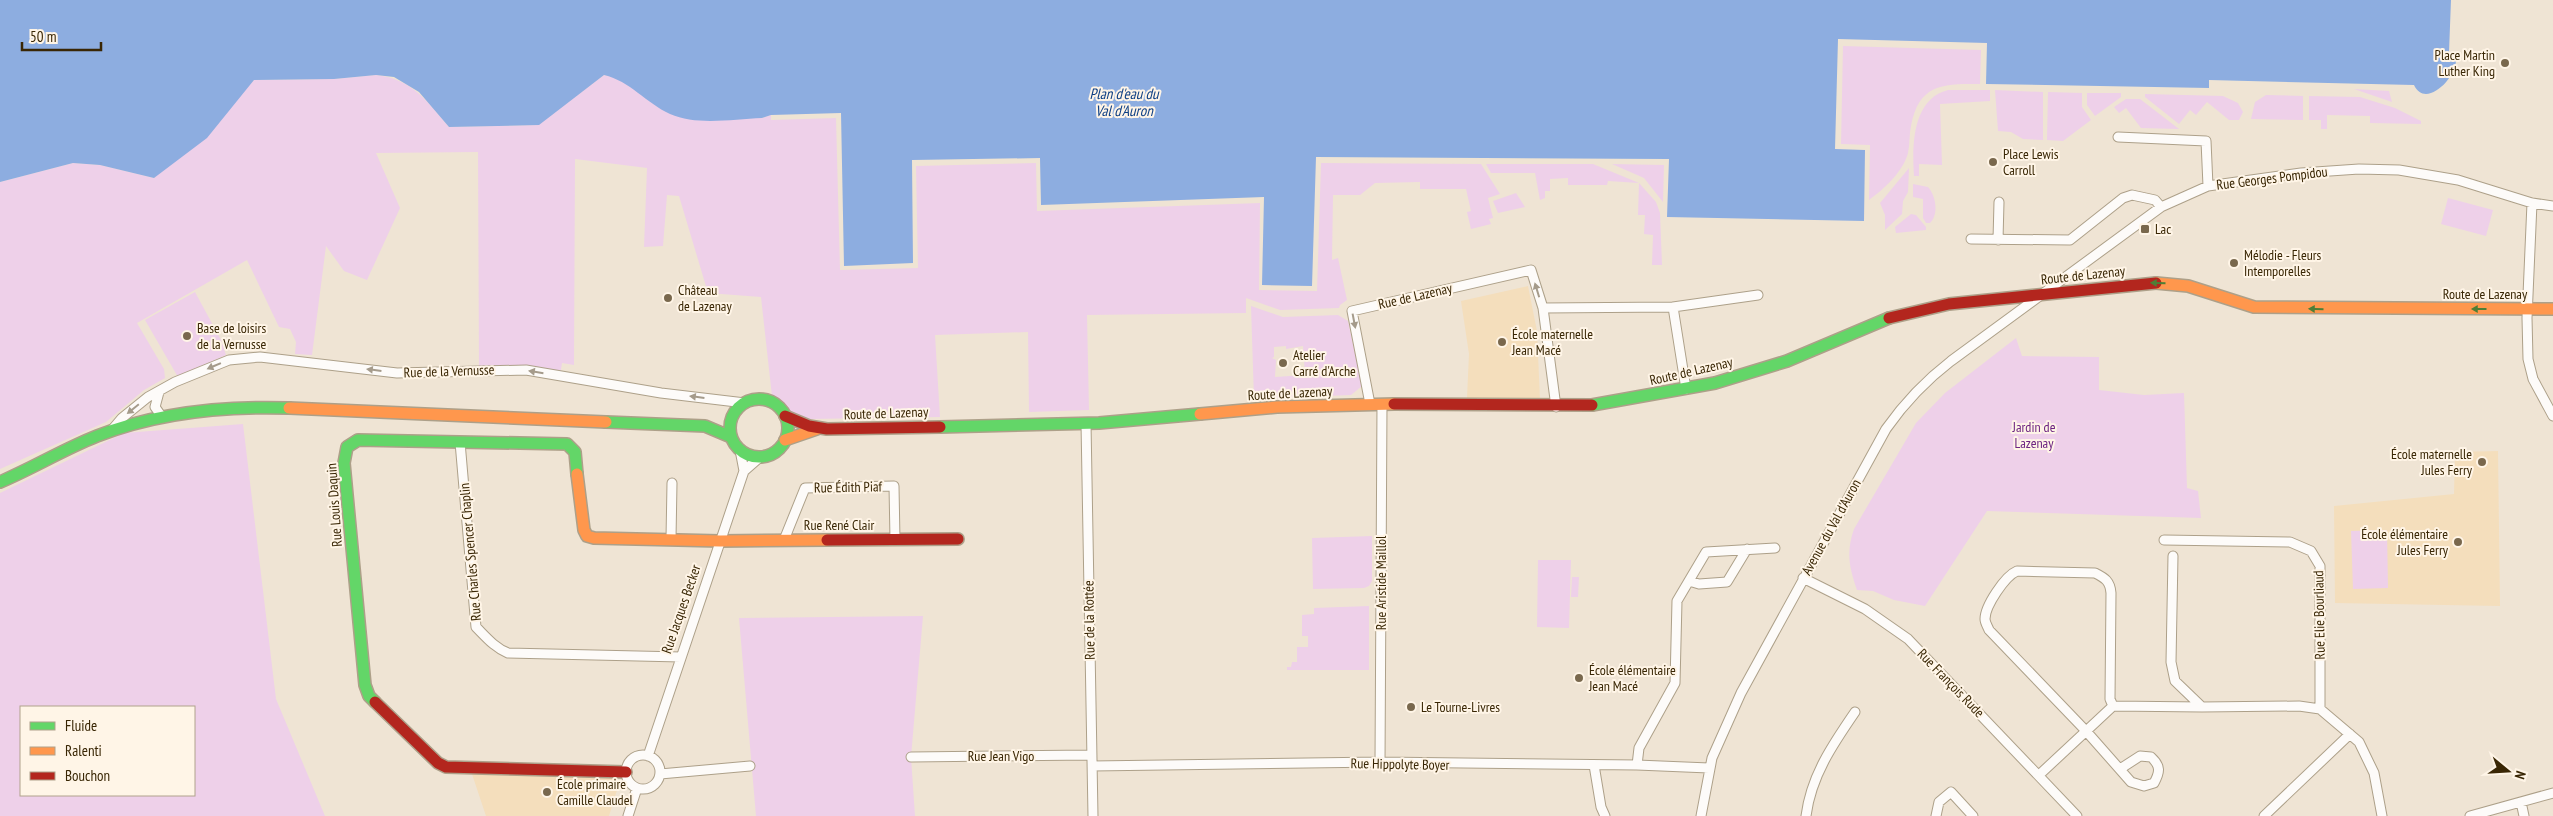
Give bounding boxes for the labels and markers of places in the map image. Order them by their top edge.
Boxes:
place label: Place Martin Luther King [2435,46,2495,80]
marker: Place Martin Luther King [2499,57,2511,69]
place label: Place Lewis Carroll [2003,145,2059,179]
marker: Place Lewis Carroll [1987,156,1999,168]
place label: Lac [2155,220,2171,238]
marker: Lac [2139,223,2151,235]
place label: Mélodie - Fleurs Intemporelles [2244,246,2322,280]
marker: Mélodie - Fleurs Intemporelles [2228,257,2240,269]
place label: Château de Lazenay [678,281,732,315]
marker: Château de Lazenay [662,292,674,304]
place label: Base de loisirs de la Vernusse [197,319,266,353]
place label: École maternelle Jean Macé [1511,325,1593,359]
marker: Base de loisirs de la Vernusse [181,330,193,342]
marker: École maternelle Jean Macé [1496,336,1508,348]
place label: Atelier Carré d'Arche [1293,346,1356,380]
marker: Atelier Carré d'Arche [1277,357,1289,369]
place label: École maternelle Jules Ferry [2391,445,2473,479]
marker: École maternelle Jules Ferry [2476,456,2488,468]
place label: École élémentaire Jules Ferry [2361,525,2449,559]
marker: École élémentaire Jules Ferry [2452,536,2464,548]
place label: École élémentaire Jean Macé [1588,661,1676,695]
marker: École élémentaire Jean Macé [1573,672,1585,684]
place label: Le Tourne-Livres [1421,698,1500,716]
marker: Le Tourne-Livres [1405,701,1417,713]
place label: École primaire Camille Claudel [557,775,633,809]
marker: École primaire Camille Claudel [541,786,553,798]

